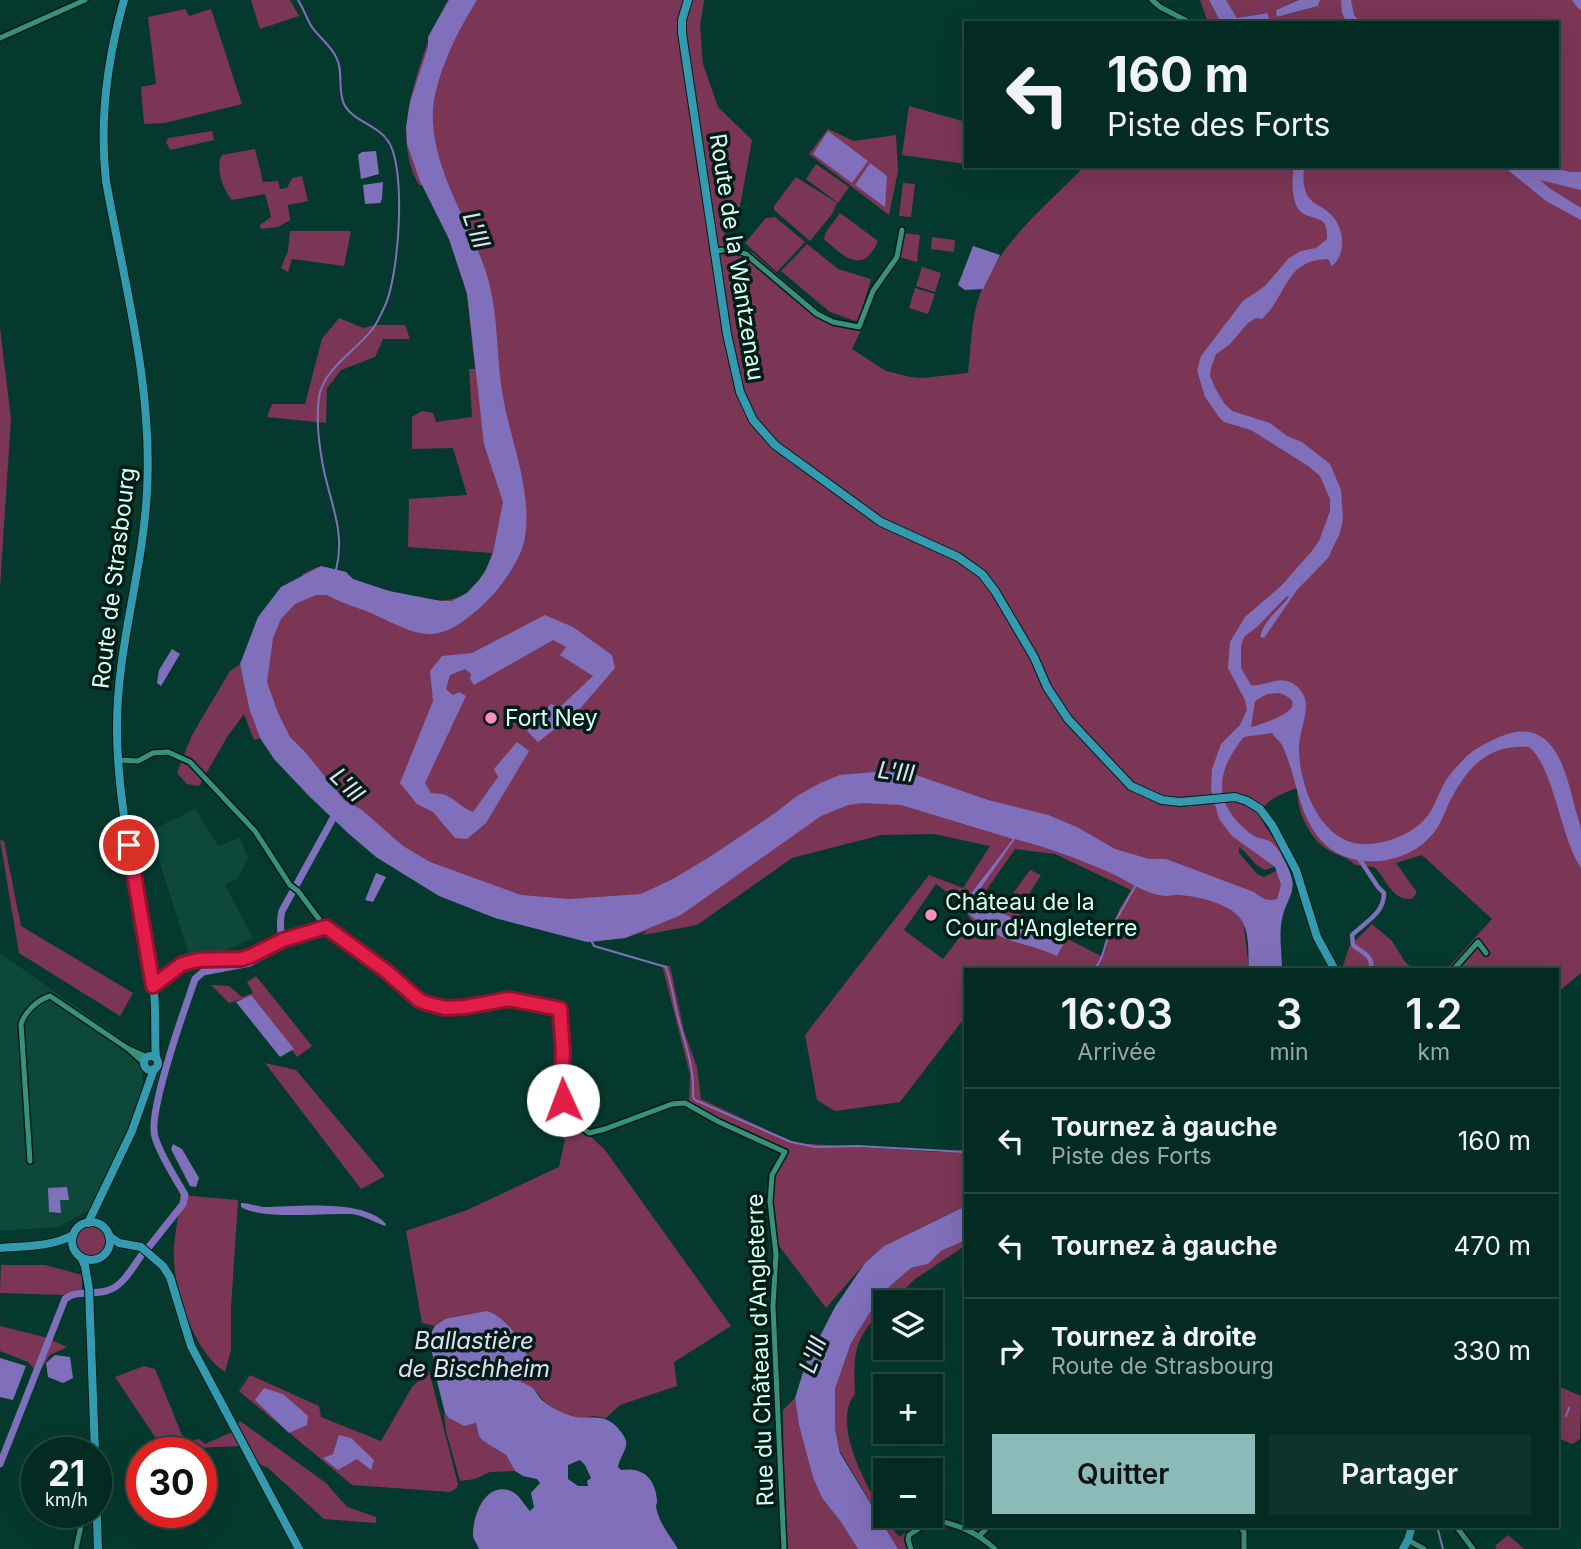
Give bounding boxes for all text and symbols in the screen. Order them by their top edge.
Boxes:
text: 160 m [1107,45,1249,104]
icon: left [992,49,1083,140]
text: Piste des Forts [1107,105,1330,144]
street label: Route de la Wantzenau [704,132,770,382]
water label: L'Ill [457,208,496,252]
street label: Route de Strasbourg [87,466,141,690]
place label: Fort Ney [505,704,598,732]
marker: Fort Ney [483,710,499,726]
water label: L'Ill [876,755,916,788]
water label: L'Ill [324,761,371,808]
pin [99,815,159,875]
icon: arrive [110,826,148,864]
place label: Château de la Cour d'Angleterre [945,888,1137,942]
marker: Château de la Cour d'Angleterre [923,907,939,923]
text: 16:03 [1060,988,1173,1039]
text: 3 [1276,988,1302,1039]
text: 1.2 [1405,988,1463,1039]
text: Arrivée [1077,1038,1156,1066]
text: min [1269,1038,1309,1066]
text: km [1417,1038,1450,1066]
position arrow [526,1063,600,1137]
text: Tournez à gauche [1051,1111,1277,1142]
icon: left [992,1122,1030,1160]
text: 160 m [1458,1125,1531,1156]
text: Piste des Forts [1051,1142,1212,1170]
street label: Rue du Château d'Angleterre [741,1193,779,1507]
icon: left [992,1227,1030,1265]
text: Tournez à gauche [1051,1230,1277,1261]
text: 470 m [1453,1230,1531,1261]
map controls [873,1290,943,1528]
button: layers [873,1290,943,1360]
text: Tournez à droite [1051,1321,1257,1352]
water label: Ballastière de Bischheim [398,1326,550,1383]
water label: L'Ill [792,1332,833,1377]
icon: right [992,1332,1030,1370]
text: 330 m [1452,1335,1531,1366]
text: Route de Strasbourg [1051,1352,1274,1380]
button: + [873,1374,943,1444]
button: Quitter [992,1434,1255,1514]
button: Partager [1269,1434,1531,1514]
speed limit sign: 30 [126,1437,217,1528]
text: 21 [48,1452,85,1494]
button: − [873,1458,943,1528]
text: km/h [45,1489,88,1510]

